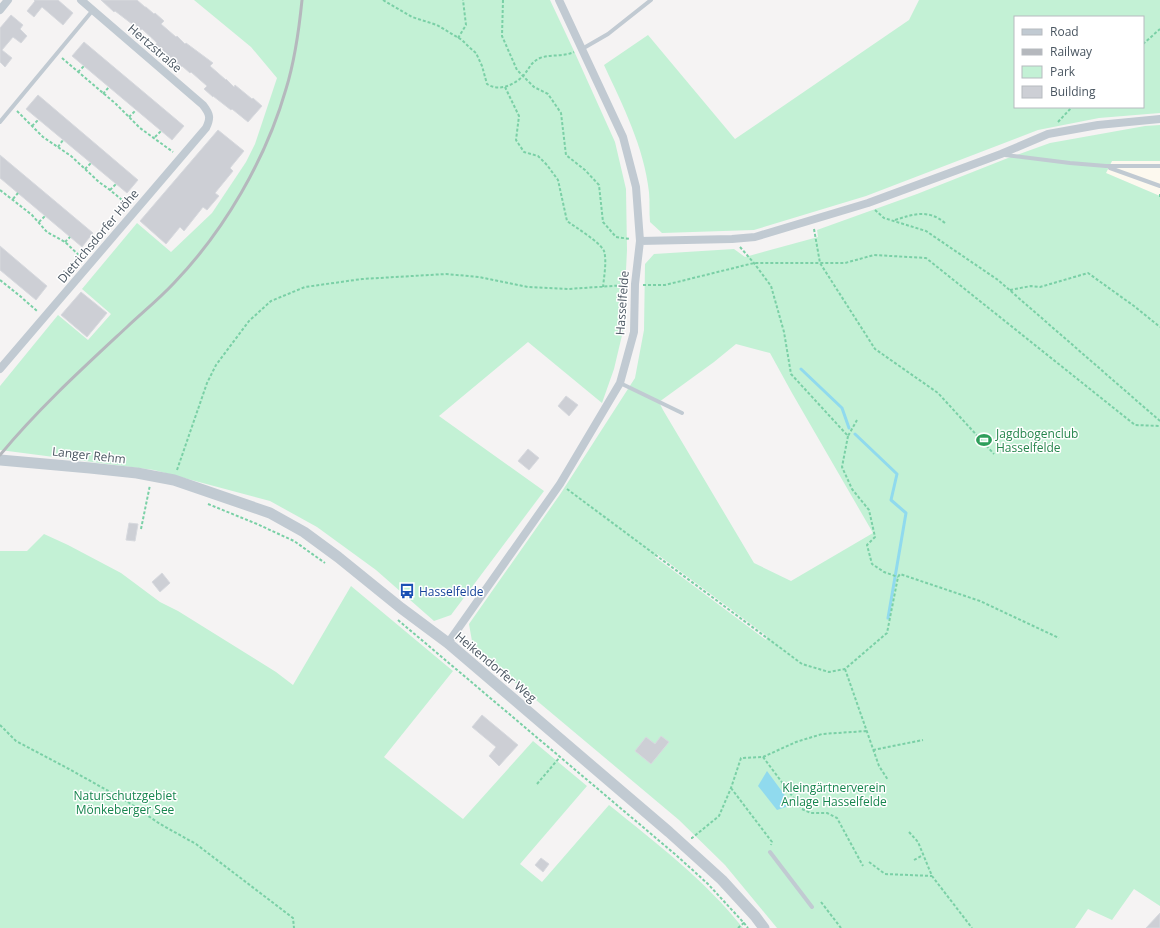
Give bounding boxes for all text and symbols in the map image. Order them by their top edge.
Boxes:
legend [1014,16,1144,108]
street label: Hertzstraße [124,20,186,76]
text: Road [1050,23,1079,40]
text: Railway [1050,43,1093,60]
text: Park [1050,63,1076,80]
text: Building [1050,83,1096,100]
street label: Dietrichsdorfer Höhe [54,185,143,287]
street label: Hasselfelde [611,270,633,336]
place label: Jagdbogenclub Hasselfelde [995,425,1078,456]
sports icon: Jagdbogenclub Hasselfelde [975,431,993,449]
street label: Langer Rehm [51,443,127,467]
bus stop icon: Hasselfelde [398,582,416,600]
place label: Hasselfelde [419,583,484,600]
street label: Heikendorfer Weg [452,628,541,706]
park label: Kleingärtnerverein Anlage Hasselfelde [781,779,887,810]
park label: Naturschutzgebiet Mönkeberger See [74,787,176,818]

